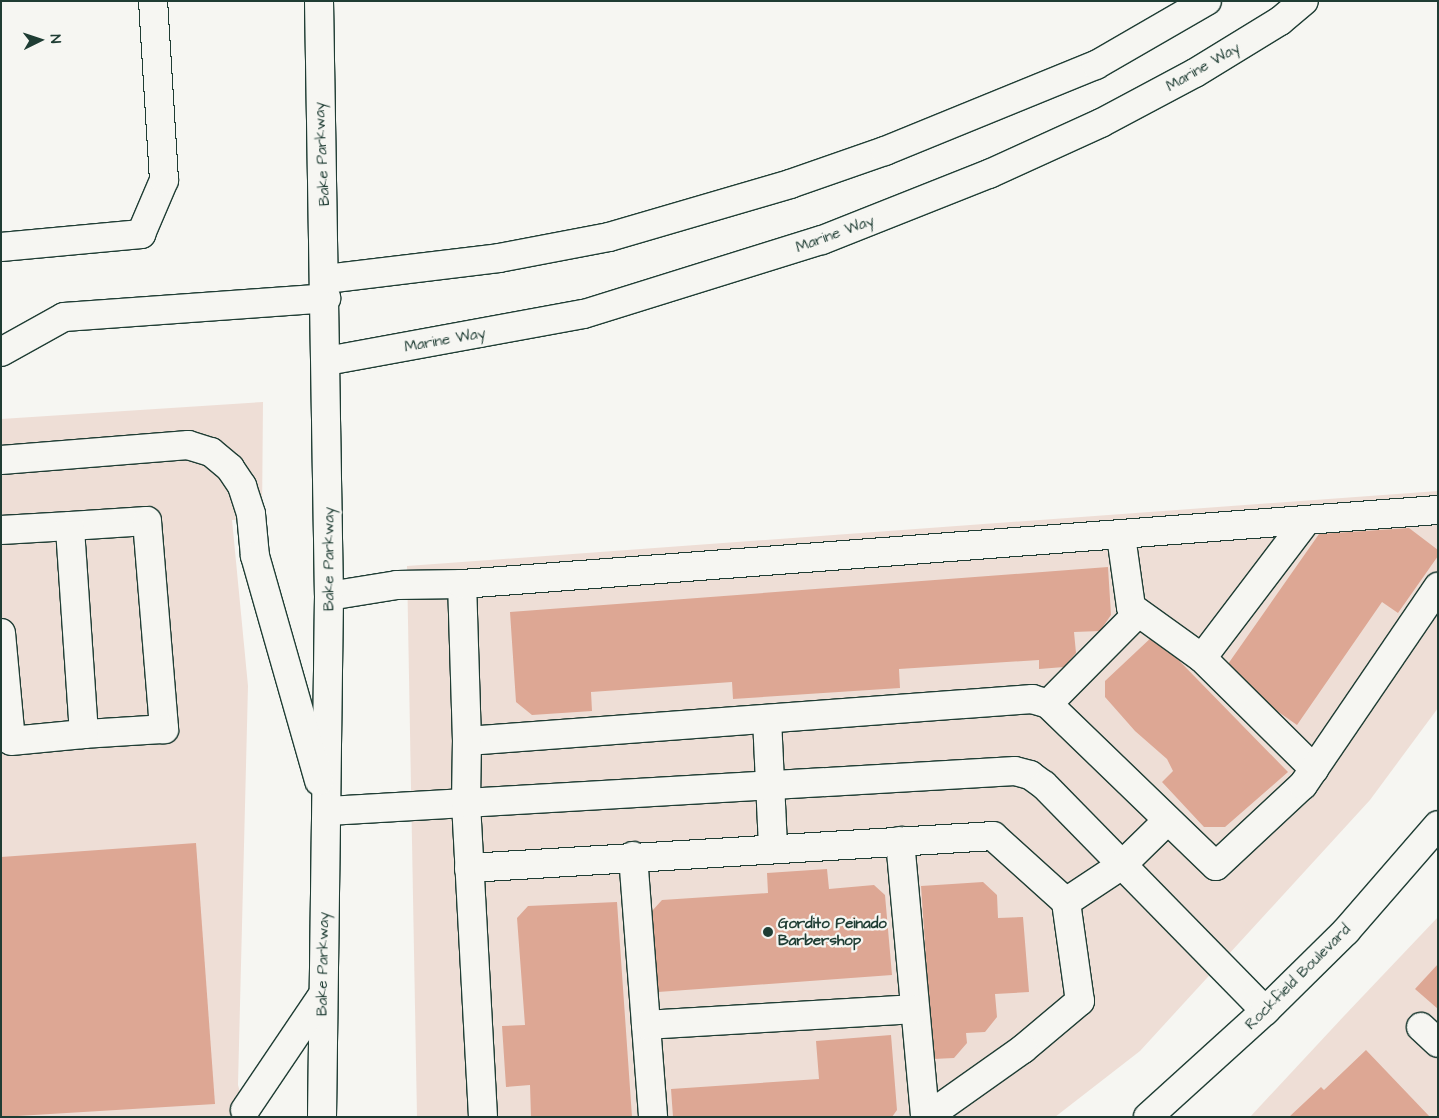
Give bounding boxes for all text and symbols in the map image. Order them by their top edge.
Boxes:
north arrow [15,15,65,65]
text: N [45,34,65,44]
street label: Marine Way [1163,39,1243,95]
street label: Bake Parkway [310,101,334,207]
street label: Marine Way [793,211,877,257]
street label: Marine Way [403,324,487,356]
street label: Bake Parkway [320,507,338,611]
street label: Bake Parkway [313,912,333,1016]
place label: Gordito Peinado Barbershop [778,914,887,949]
street label: Rockfield Boulevard [1242,921,1354,1033]
marker: Gordito Peinado Barbershop [762,926,774,938]

